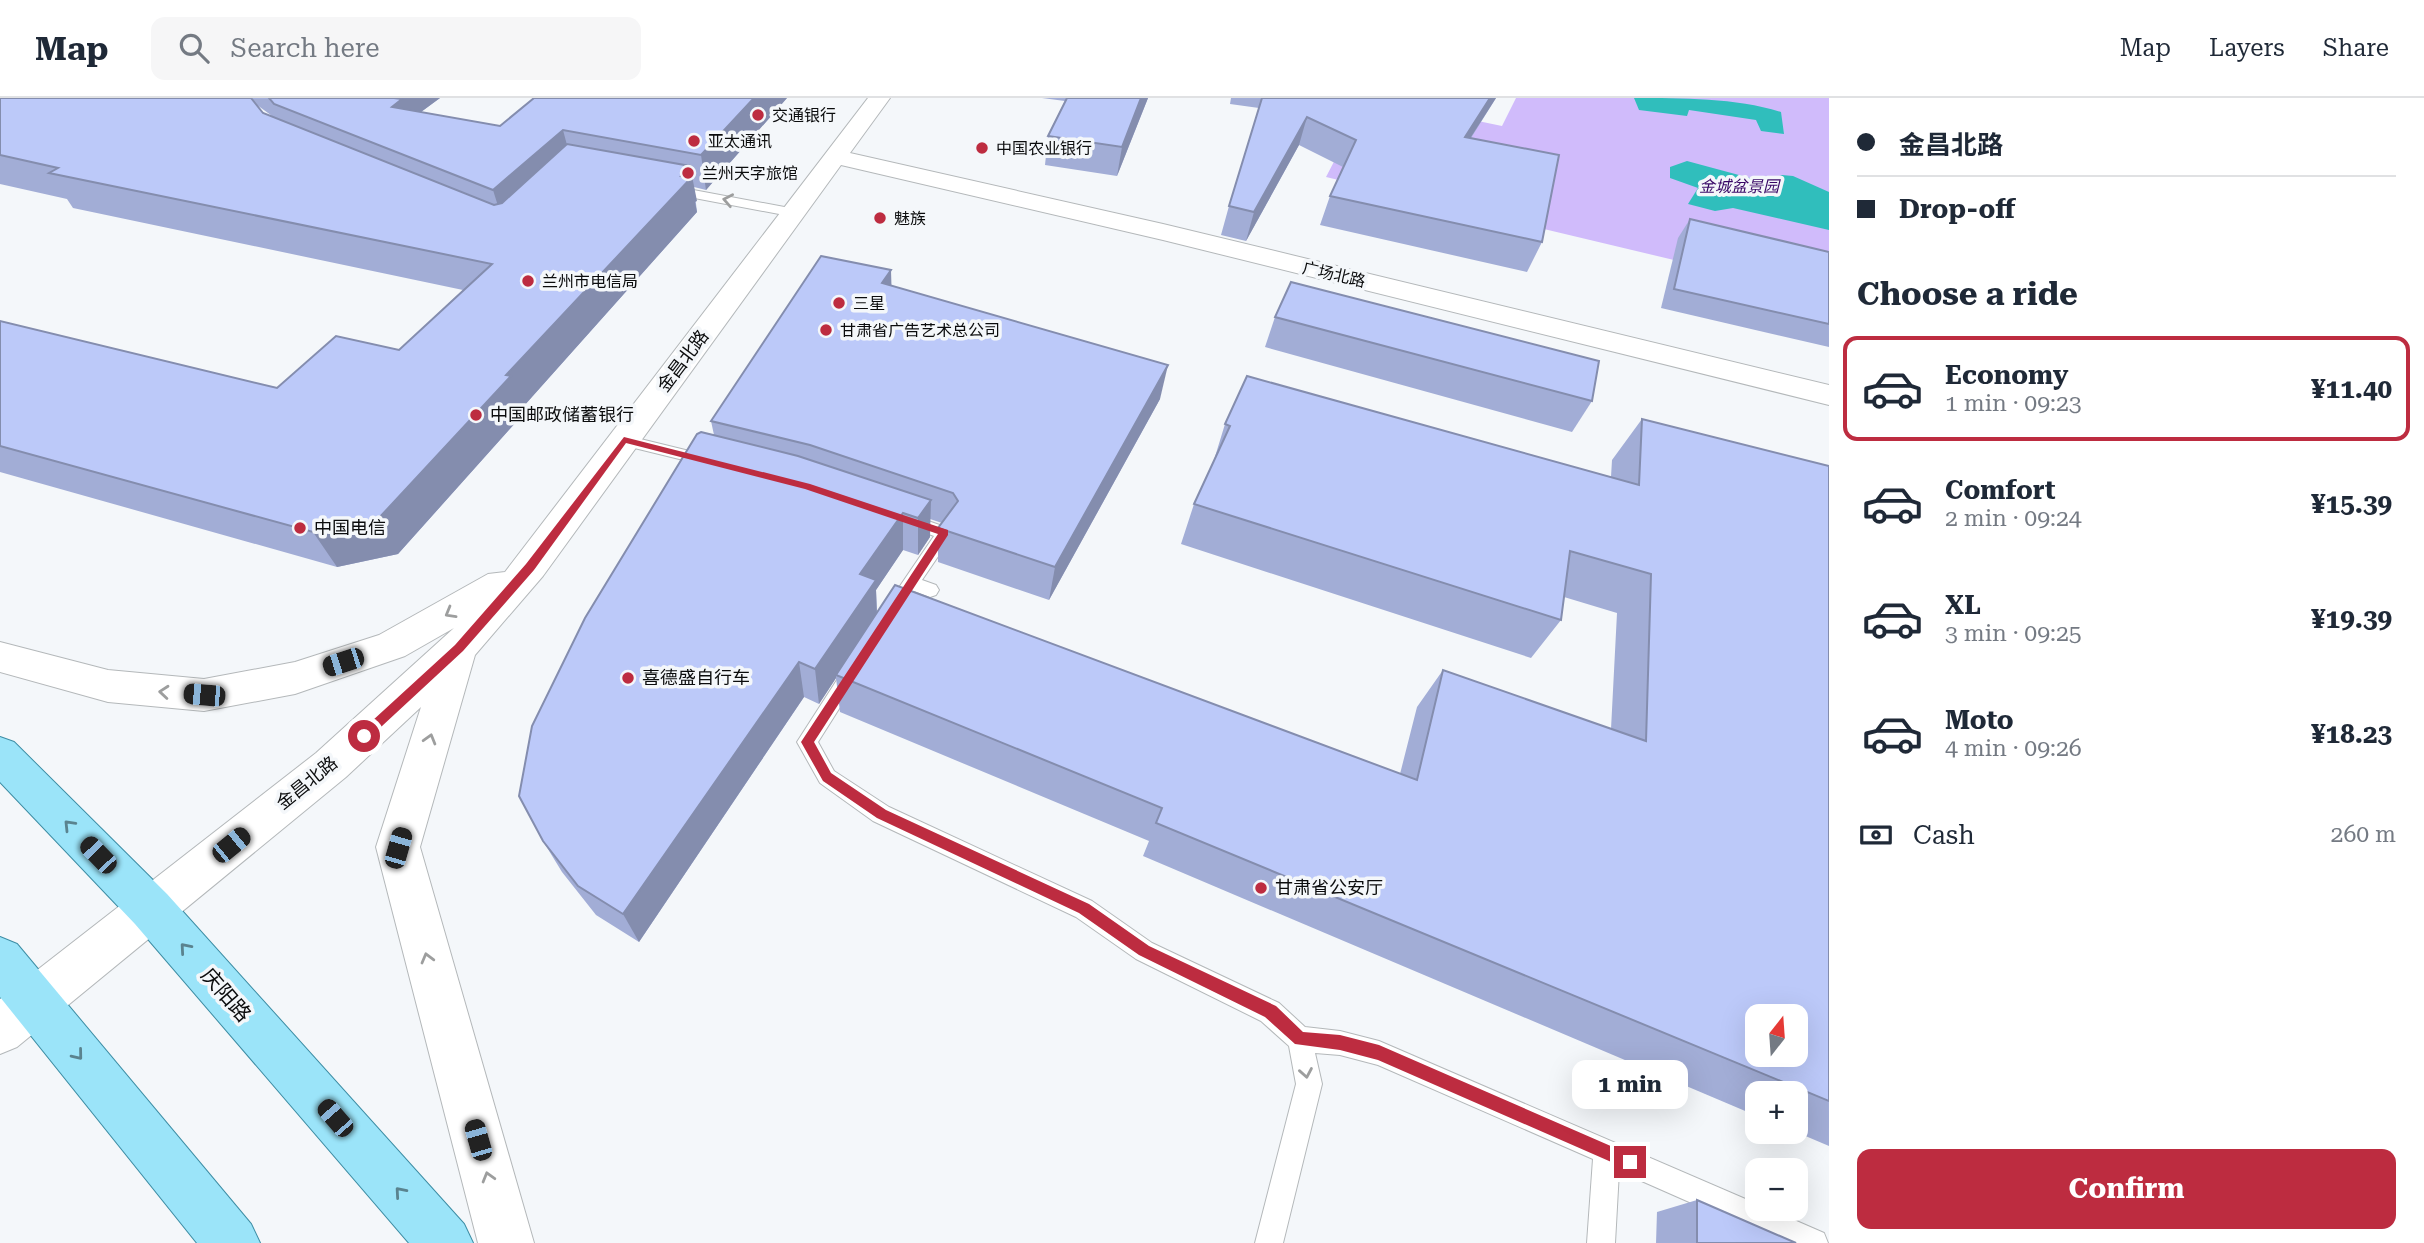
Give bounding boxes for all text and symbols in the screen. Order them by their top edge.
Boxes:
search box [151,17,641,80]
text: Map [35,29,109,68]
icon: search [175,29,213,67]
text: Search here [231,33,380,63]
text: Map [2120,34,2171,62]
text: Layers [2209,34,2285,62]
text: Share [2323,34,2389,62]
place label: 交通银行 [772,106,836,125]
marker: 交通银行 [750,107,766,123]
text: 金昌北路 [1899,130,2003,160]
place label: 亚太通讯 [708,132,772,151]
marker: 亚太通讯 [686,133,702,149]
place label: 中国农业银行 [996,139,1092,158]
marker: 中国农业银行 [974,140,990,156]
place label: 兰州天字旅馆 [702,164,798,183]
marker: 兰州天字旅馆 [680,165,696,181]
park label: 金城盆景园 [1699,177,1781,196]
one-way arrow [722,194,734,209]
text: Drop-off [1899,194,2015,224]
place label: 魅族 [894,209,926,228]
marker: 魅族 [872,210,888,226]
street label: 广场北路 [1301,258,1367,291]
place label: 兰州市电信局 [542,272,638,291]
marker: 兰州市电信局 [520,273,536,289]
text: Choose a ride [1857,275,2078,313]
place label: 三星 [853,294,885,313]
marker: 三星 [831,295,847,311]
place label: 甘肃省广告艺术总公司 [840,321,1000,340]
marker: 甘肃省广告艺术总公司 [818,322,834,338]
street label: 金昌北路 [653,326,713,396]
icon: car [1861,357,1924,420]
text: Economy [1945,360,2068,390]
text: ¥11.40 [2311,374,2392,404]
text: 1 min · 09:23 [1945,390,2082,417]
place label: 中国邮政储蓄银行 [490,404,634,425]
marker: 中国邮政储蓄银行 [468,407,484,423]
icon: car [1861,472,1924,535]
text: Comfort [1945,475,2055,505]
text: ¥15.39 [2311,489,2392,519]
text: 2 min · 09:24 [1945,505,2082,532]
place label: 中国电信 [314,517,386,538]
marker: 中国电信 [292,520,308,536]
icon: car [1861,587,1924,650]
text: XL [1945,590,1981,620]
text: ¥19.39 [2311,604,2392,634]
one-way arrow [444,605,457,618]
text: 3 min · 09:25 [1945,620,2082,647]
car [320,646,367,678]
place label: 喜德盛自行车 [642,667,750,688]
marker: 喜德盛自行车 [620,670,636,686]
car [183,683,226,707]
one-way arrow [158,684,170,699]
icon: car [1861,702,1924,765]
text: Moto [1945,705,2014,735]
text: ¥18.23 [2311,719,2392,749]
route start [348,720,380,752]
one-way arrow [422,733,436,745]
text: 4 min · 09:26 [1945,735,2082,762]
street label: 金昌北路 [272,752,341,813]
icon: cash [1857,816,1895,854]
one-way arrow [64,820,77,833]
text: Cash [1913,820,1975,850]
text: 260 m [2331,821,2396,848]
car [209,824,254,866]
car [383,825,414,871]
car [76,833,121,877]
place label: 甘肃省公安厅 [1275,877,1383,898]
marker: 甘肃省公安厅 [1253,880,1269,896]
one-way arrow [180,943,193,956]
one-way arrow [421,952,435,964]
street label: 庆阳路 [196,963,256,1027]
north arrow [1745,1004,1808,1068]
map controls [1745,1004,1808,1221]
one-way arrow [70,1047,82,1060]
callout: 1 min [1572,1060,1688,1110]
one-way arrow [1298,1067,1313,1079]
text: 1 min [1598,1071,1662,1098]
button: + [1745,1081,1808,1144]
car [314,1095,357,1141]
car [463,1117,494,1163]
route end [1614,1146,1646,1178]
button: Confirm [1857,1149,2396,1229]
button: − [1745,1158,1808,1221]
one-way arrow [482,1171,496,1183]
one-way arrow [396,1187,408,1200]

